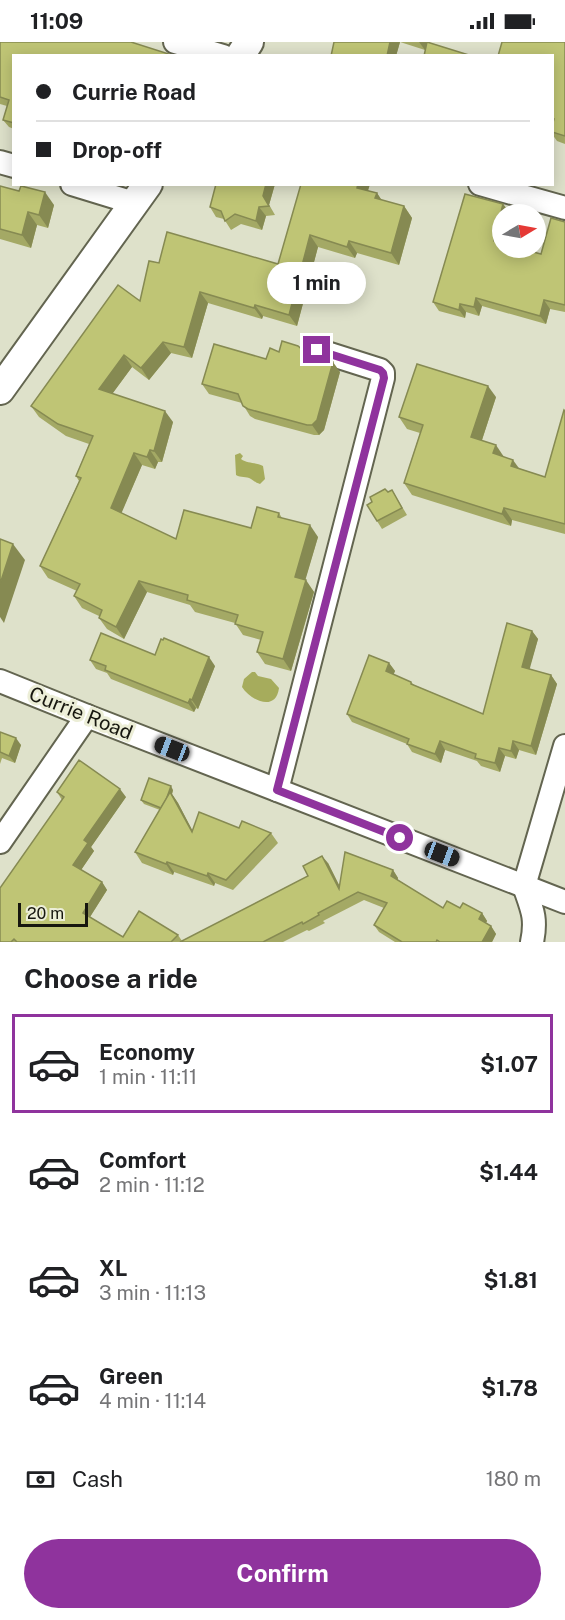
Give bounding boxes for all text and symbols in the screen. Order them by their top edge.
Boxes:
text: 11:09 [30,8,83,34]
text: Currie Road [72,79,196,105]
text: Drop-off [72,137,162,163]
north arrow [492,204,546,258]
map controls [492,204,546,258]
callout: 1 min [268,263,366,305]
text: 1 min [292,271,341,295]
route end [303,336,330,363]
street label: Currie Road [26,681,136,745]
car [152,734,192,764]
route start [386,824,413,851]
car [422,839,462,869]
scale bar [18,900,88,928]
text: 20 m [27,904,64,923]
text: Choose a ride [24,962,198,994]
icon: car [27,1037,81,1091]
text: Economy [99,1039,195,1065]
text: $1.07 [480,1051,538,1077]
text: 1 min · 11:11 [99,1065,197,1089]
icon: car [27,1145,81,1199]
text: Comfort [99,1147,186,1173]
text: $1.44 [479,1159,538,1185]
text: 2 min · 11:12 [99,1173,205,1197]
icon: car [27,1253,81,1307]
text: XL [99,1255,127,1281]
text: $1.81 [484,1267,538,1293]
text: 3 min · 11:13 [99,1281,206,1305]
icon: car [27,1361,81,1415]
text: Green [99,1363,163,1389]
text: $1.78 [481,1375,538,1401]
text: 4 min · 11:14 [99,1389,206,1413]
icon: cash [24,1463,57,1496]
text: Cash [72,1466,123,1492]
text: 180 m [486,1467,541,1491]
button: Confirm [24,1539,541,1608]

